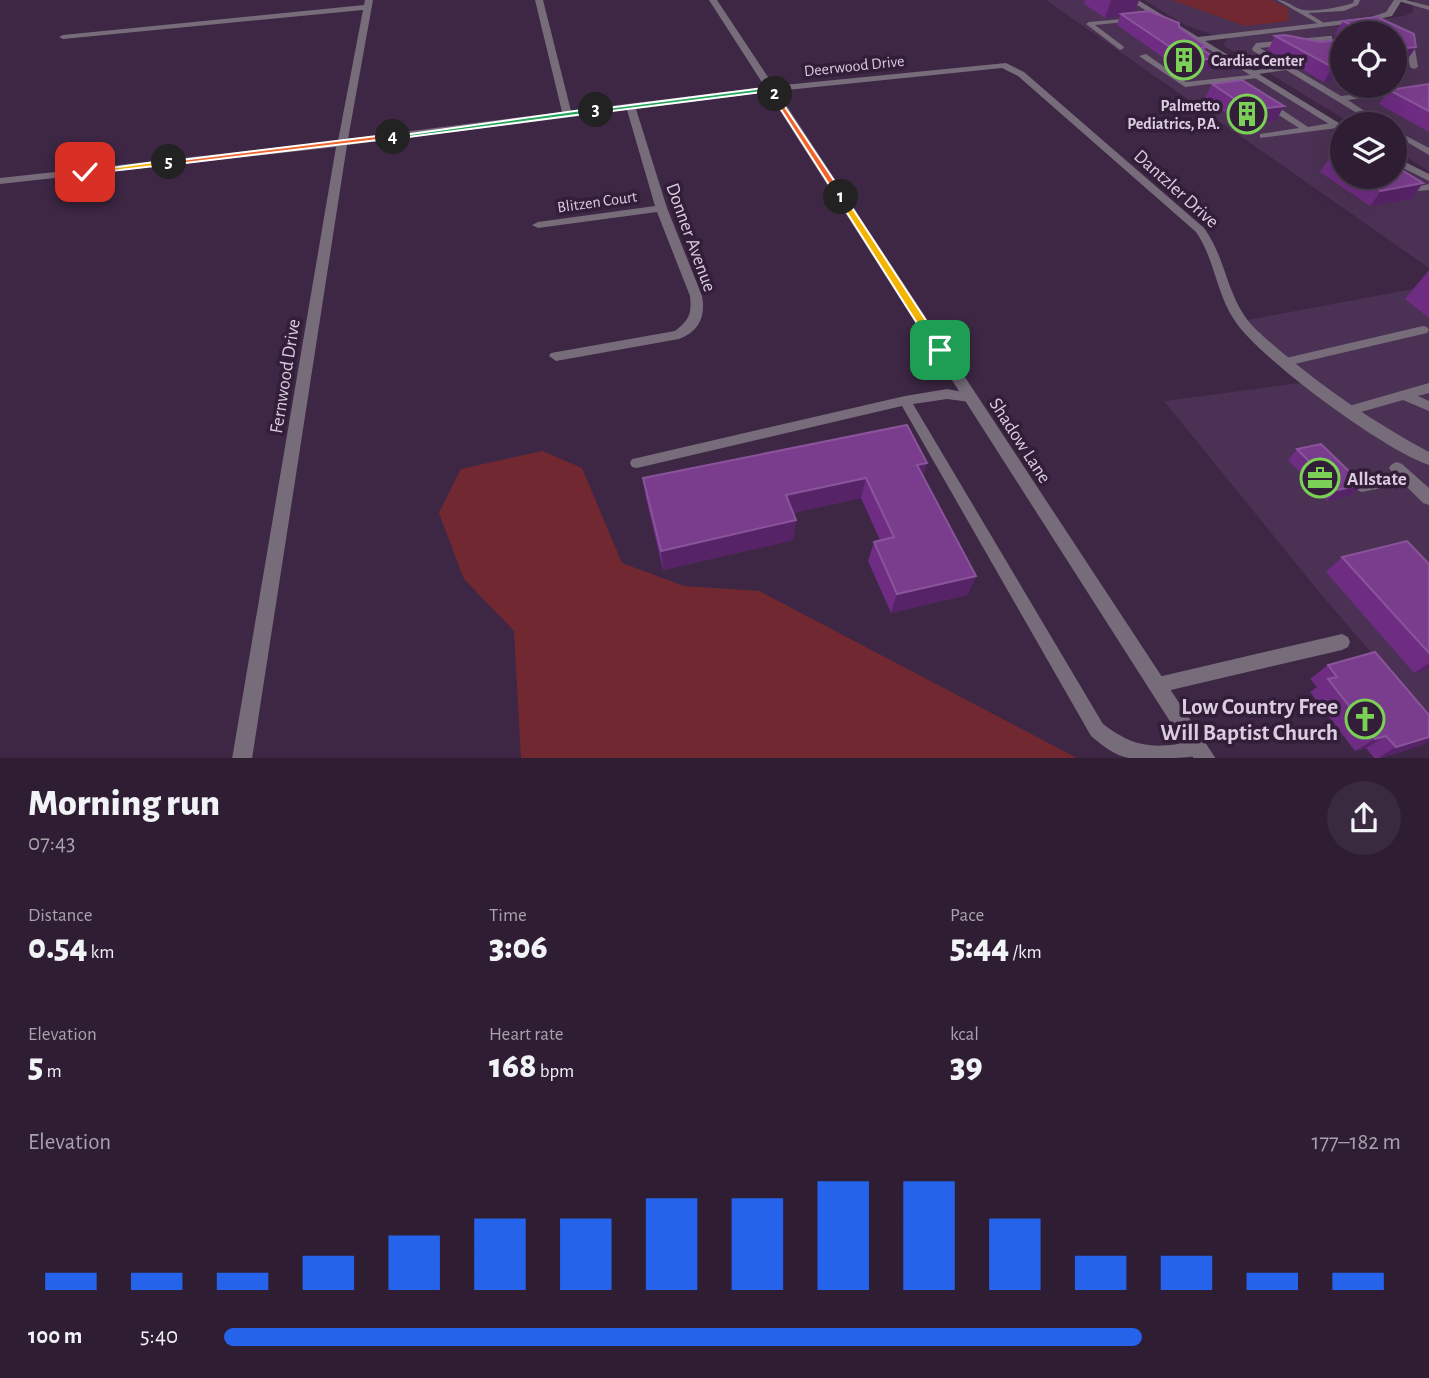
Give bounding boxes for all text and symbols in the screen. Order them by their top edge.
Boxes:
map controls [1330,21,1407,189]
button: locate [1330,21,1407,98]
building icon: Cardiac Center [1163,39,1205,81]
street label: Deerwood Drive [803,53,905,79]
place label: Cardiac Center [1211,53,1304,69]
pin: 2 [758,76,792,112]
text: 2 [770,84,779,103]
pin: 3 [578,92,614,128]
building icon: Palmetto Pediatrics, P.A. [1226,93,1268,135]
place label: Palmetto Pediatrics, P.A. [1127,98,1220,132]
text: 3 [591,100,600,119]
button: layers [1330,112,1407,189]
pin: 4 [376,120,410,154]
text: 4 [388,127,397,146]
pin [55,142,115,202]
pin: 5 [152,144,186,180]
street label: Dantzler Drive [1130,146,1222,232]
text: 5 [164,152,173,171]
icon: check [66,153,104,191]
pin: 1 [824,180,858,214]
street label: Donner Avenue [662,181,719,294]
text: 1 [837,187,844,206]
street label: Blitzen Court [556,188,638,215]
street label: Fernwood Drive [267,318,304,435]
pin [910,320,970,380]
icon: arrive [921,331,959,369]
street label: Shadow Lane [985,395,1054,487]
office icon: Allstate [1299,457,1341,499]
place label: Allstate [1347,470,1407,489]
place label: Low Country Free Will Baptist Church [1160,696,1338,745]
church icon: Low Country Free Will Baptist Church [1344,698,1386,740]
button: share [1327,781,1401,855]
text: Morning run [28,785,220,823]
text: 07:43 [28,832,76,855]
text: Distance [28,906,92,925]
text: Time [489,906,527,925]
text: Pace [950,906,984,925]
text: 0.54 [28,930,87,965]
text: 3:06 [489,930,548,965]
text: 5:44 [950,930,1009,965]
text: km [87,943,114,962]
text: /km [1009,943,1042,962]
text: Elevation [28,1025,97,1044]
text: Heart rate [489,1025,564,1044]
text: kcal [950,1025,979,1044]
text: 5 [28,1049,43,1084]
text: 168 [489,1049,537,1084]
text: 39 [950,1049,983,1084]
text: m [43,1062,62,1081]
text: bpm [537,1062,574,1081]
text: Elevation [28,1131,111,1154]
text: 177–182 m [1311,1131,1401,1154]
text: 100 m [28,1325,82,1348]
text: 5:40 [140,1325,178,1348]

